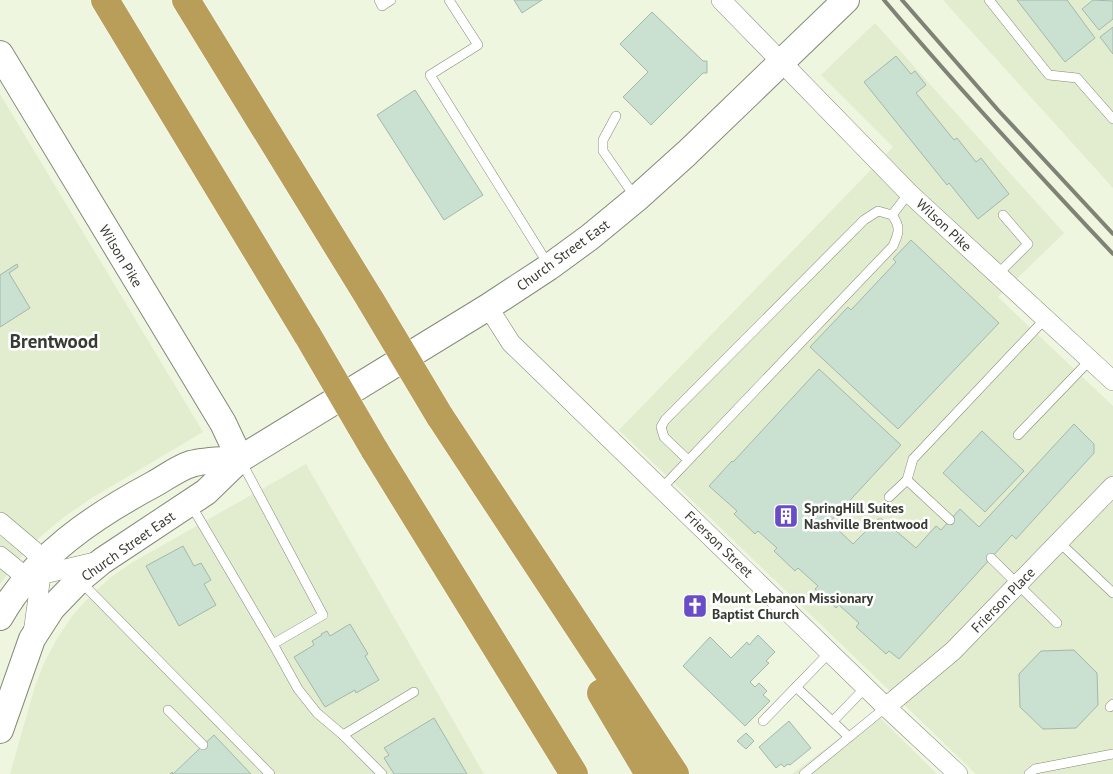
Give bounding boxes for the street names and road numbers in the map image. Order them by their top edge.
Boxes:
street label: Wilson Pike [912,195,976,255]
street label: Church Street East [513,215,613,295]
street label: Wilson Pike [95,222,147,290]
street label: Church Street East [78,507,179,585]
street label: Frierson Street [681,507,757,581]
street label: Frierson Place [967,563,1039,637]

